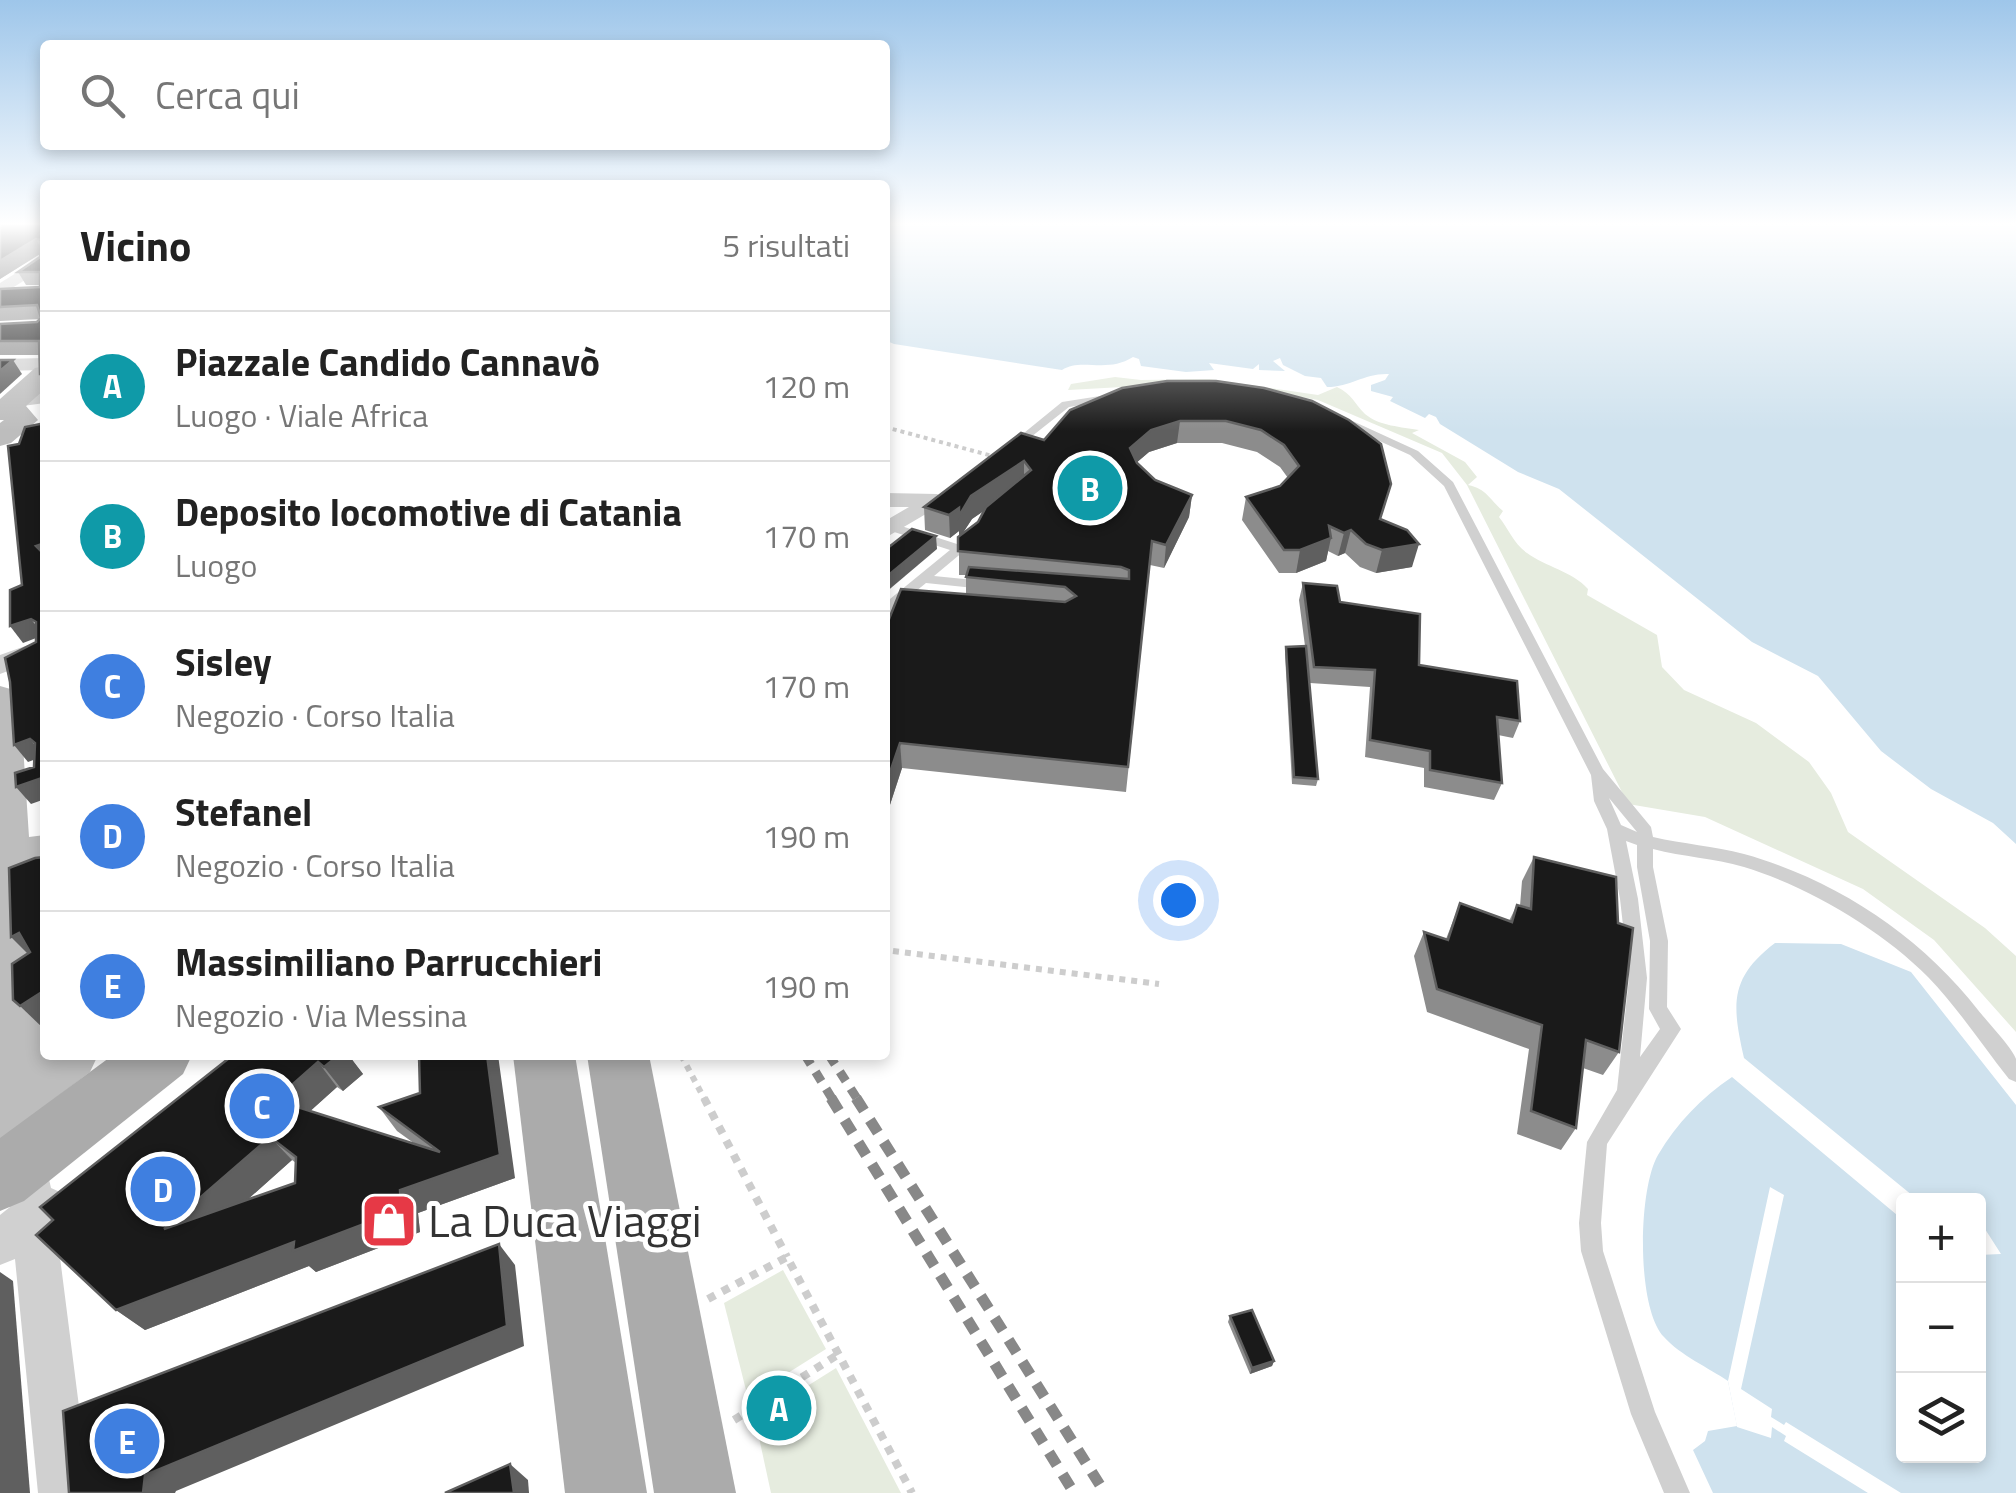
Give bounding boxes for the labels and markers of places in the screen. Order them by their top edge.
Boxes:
pin: B [1058,450,1122,526]
pin: C [230,1068,294,1144]
pin: D [130,1152,196,1226]
place label: La Duca Viaggi [428,1186,702,1254]
shop icon: La Duca Viaggi [359,1191,419,1251]
pin: A [746,1370,812,1446]
pin: E [94,1404,160,1478]

